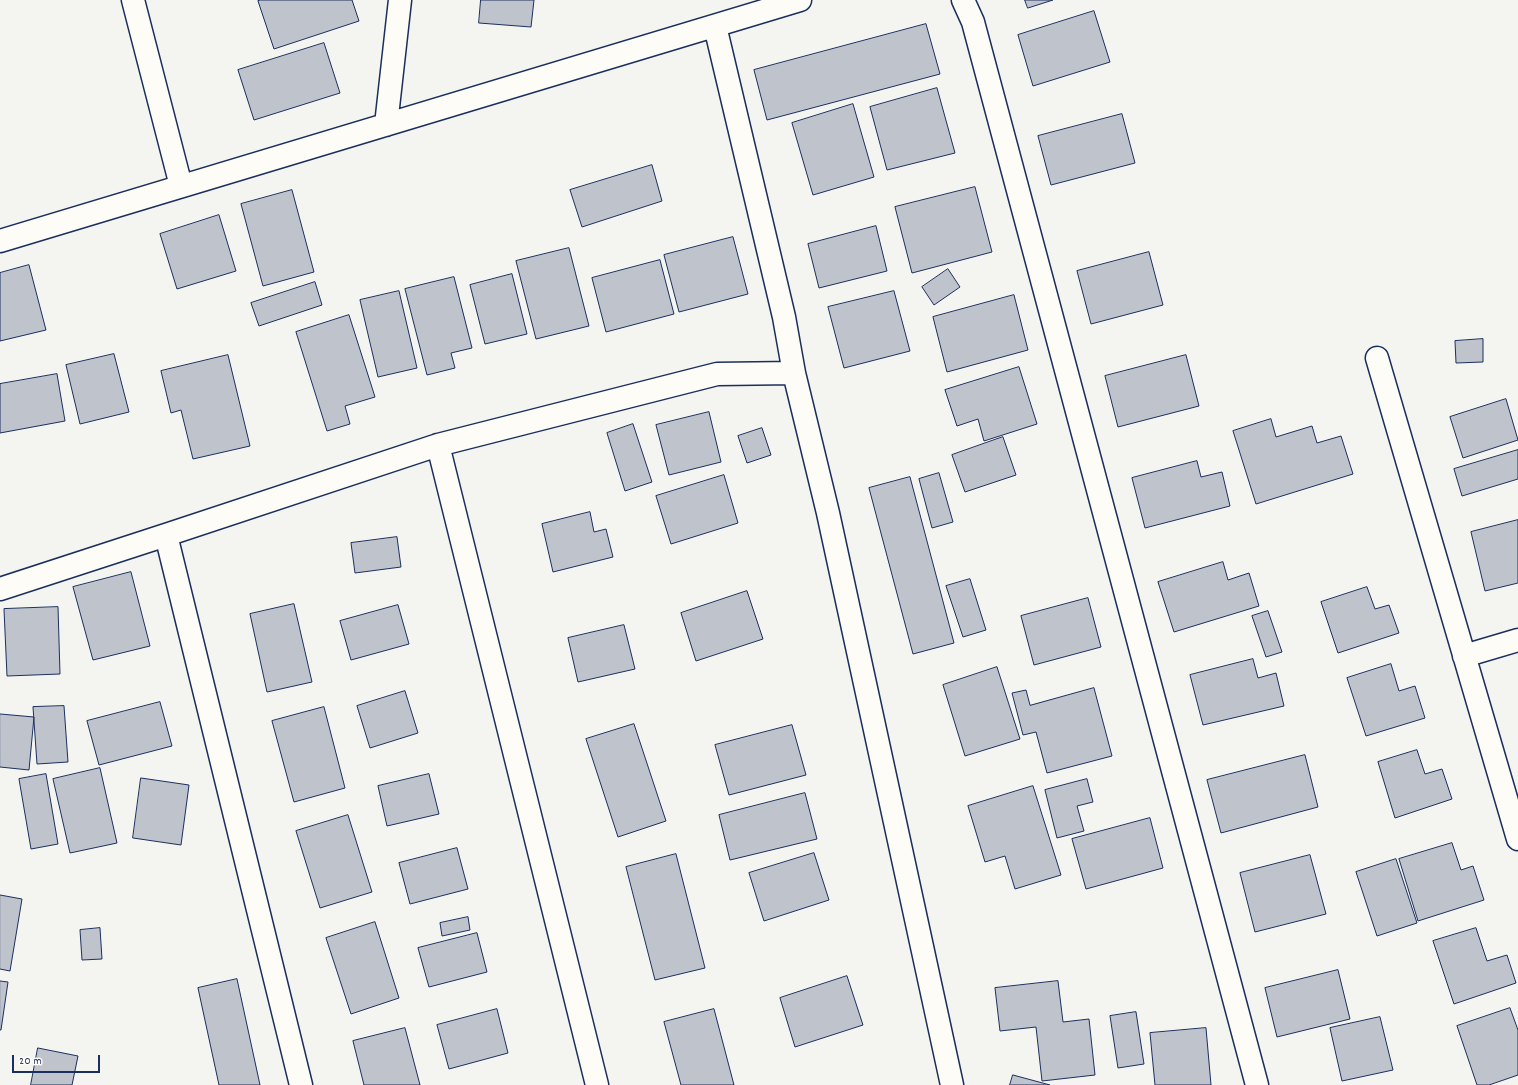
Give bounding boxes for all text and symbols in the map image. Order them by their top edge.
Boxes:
scale bar [14,1047,102,1073]
text: 20 m [19,1053,42,1070]

